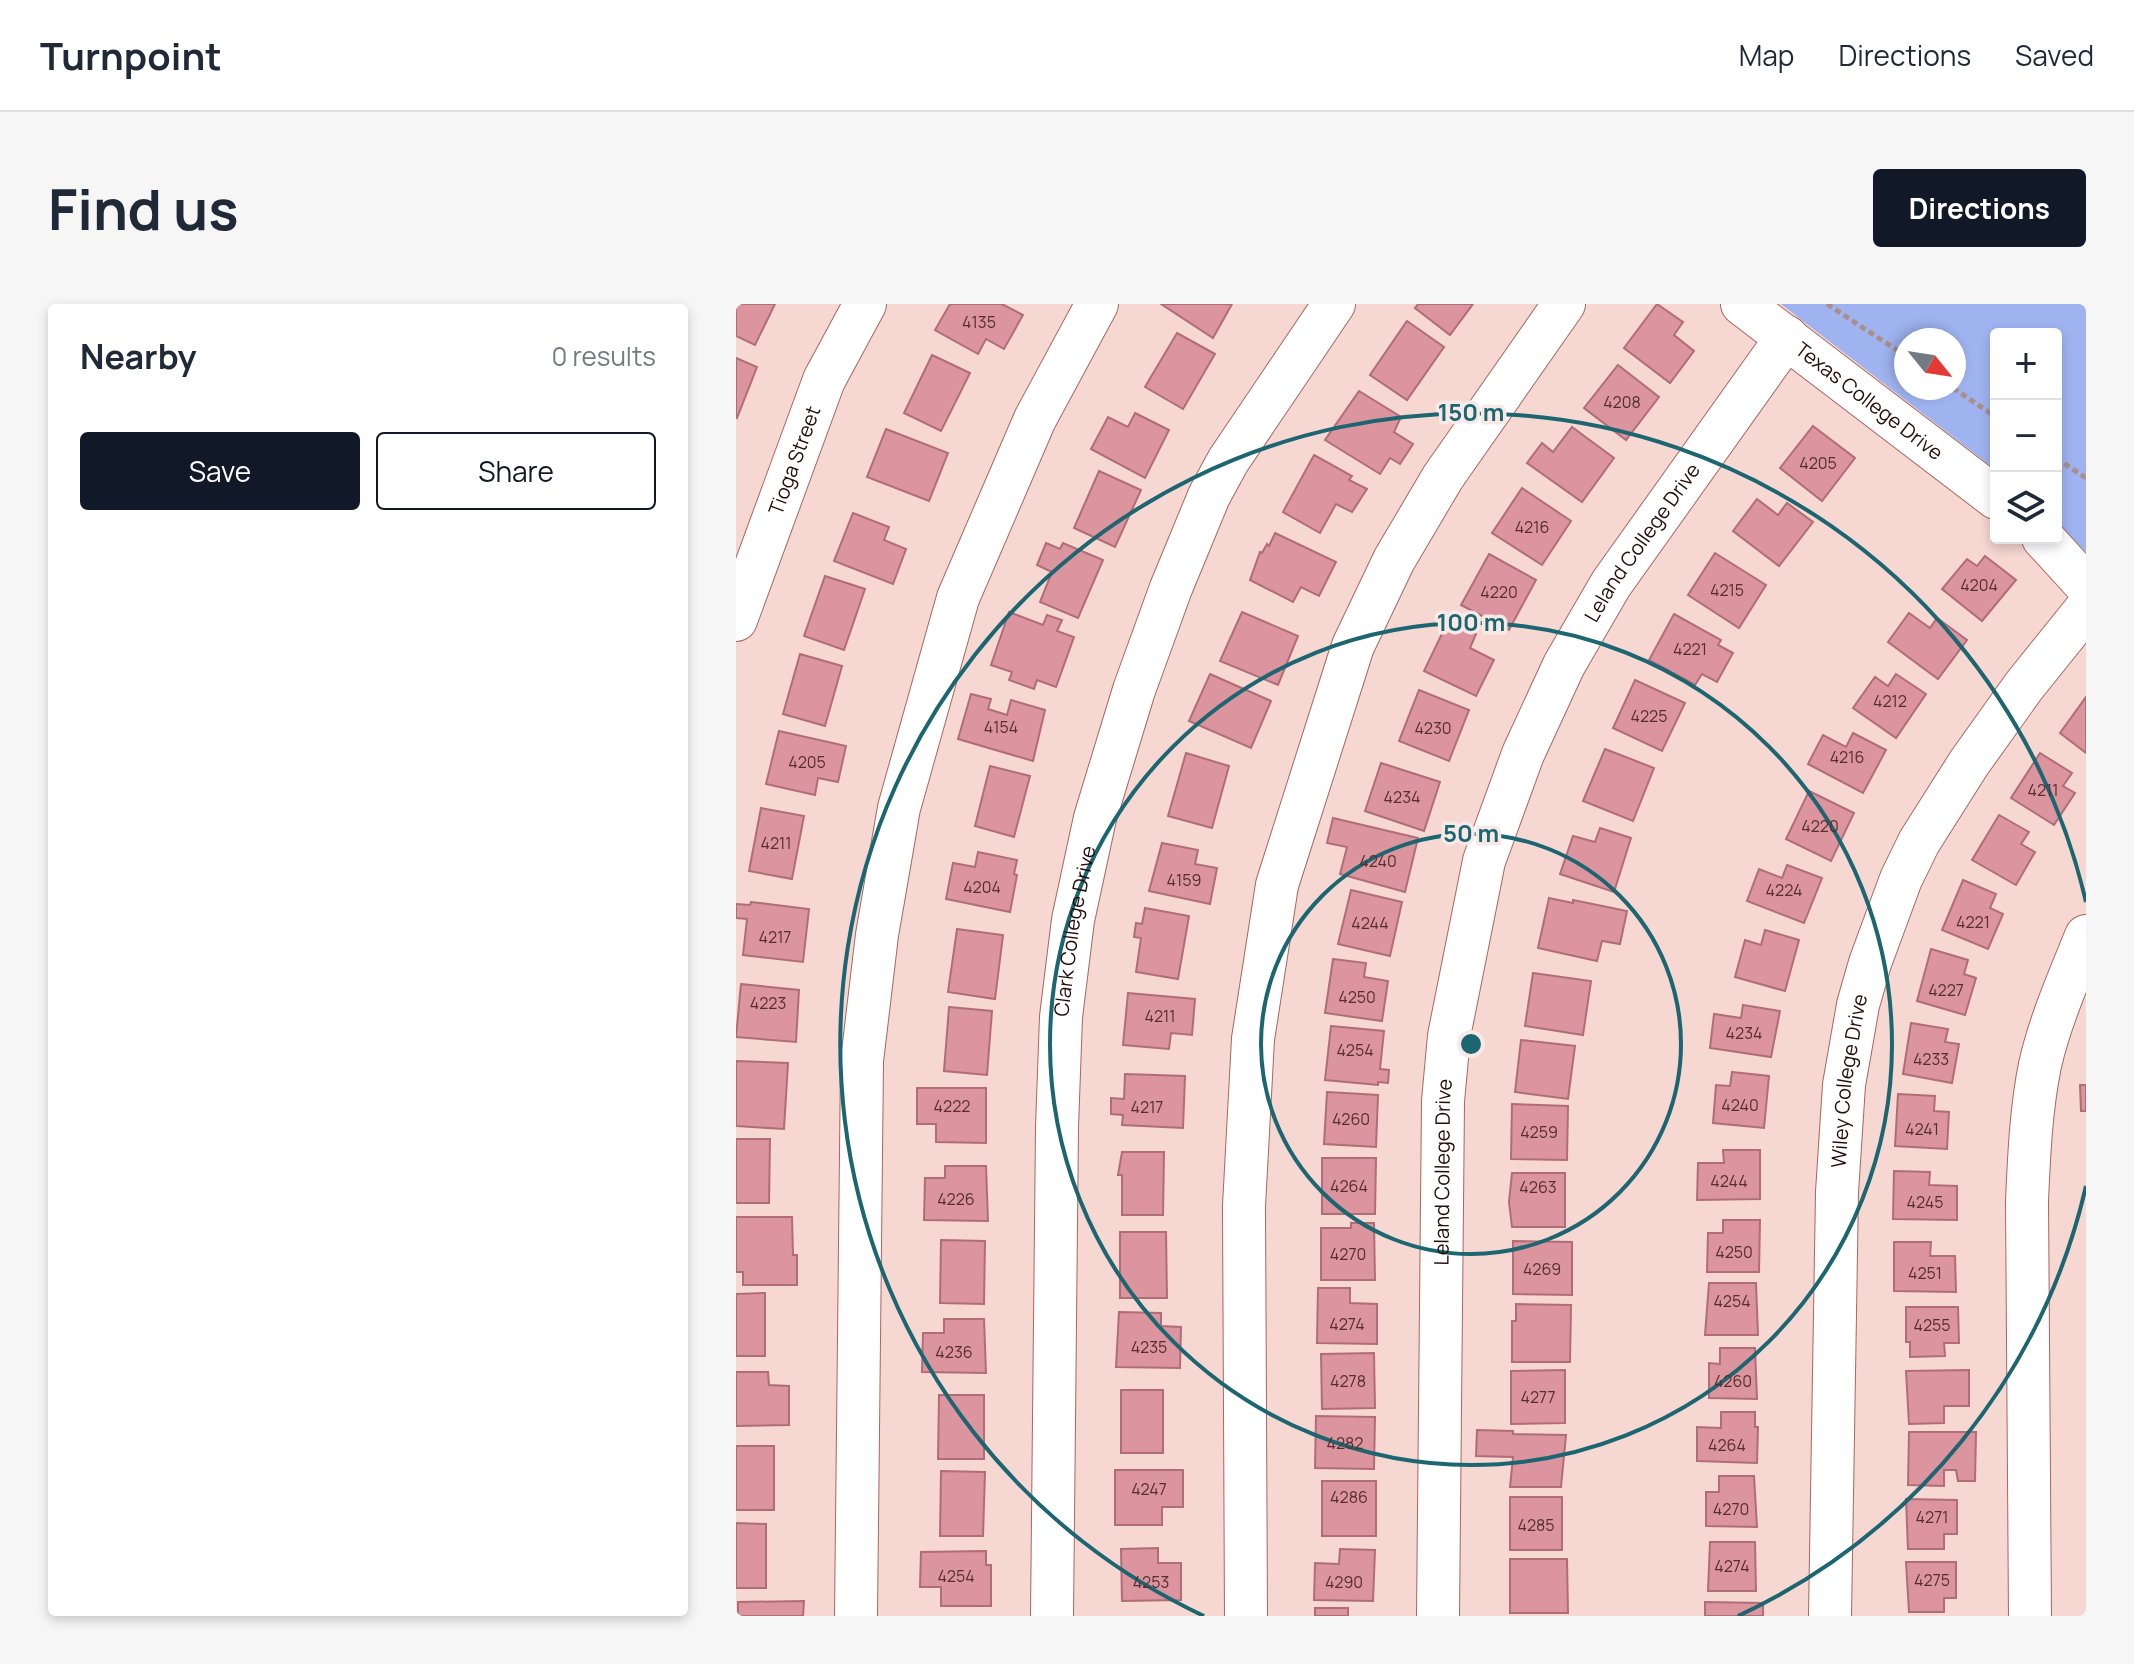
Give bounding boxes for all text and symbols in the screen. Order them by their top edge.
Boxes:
text: Turnpoint [40,29,222,81]
text: Map [1739,36,1794,74]
text: Directions [1838,36,1971,74]
text: Saved [2015,36,2094,74]
button: Directions [1873,169,2086,247]
text: Find us [48,170,239,247]
house number: 4135 [962,311,996,333]
north arrow [1894,328,1966,400]
map controls [1990,328,2062,544]
button: + [1990,328,2062,400]
text: Nearby [80,333,196,379]
street label: Texas College Drive [1790,336,1949,466]
text: 0 results [551,338,656,374]
house number: 4208 [1603,391,1641,413]
text: 150 m [1438,395,1504,428]
button: − [1990,400,2062,472]
street label: Tioga Street [762,402,826,518]
button: Save [80,432,360,510]
button: Share [376,432,656,510]
house number: 4205 [1799,452,1837,474]
street label: Leland College Drive [1578,458,1706,627]
button: layers [1990,472,2062,544]
house number: 4216 [1515,516,1549,538]
house number: 4204 [1960,574,1998,596]
house number: 4215 [1710,579,1744,601]
house number: 4220 [1480,581,1518,603]
text: 100 m [1437,605,1505,638]
house number: 4221 [1673,638,1707,660]
house number: 4212 [1873,690,1907,712]
house number: 4225 [1631,705,1667,727]
house number: 4154 [984,716,1018,738]
house number: 4230 [1414,717,1452,739]
house number: 4216 [1830,746,1864,768]
house number: 4205 [788,751,826,773]
house number: 4211 [2027,779,2059,801]
house number: 4234 [1384,786,1420,808]
house number: 4220 [1801,815,1839,837]
text: 50 m [1443,816,1499,849]
house number: 4211 [760,832,792,854]
street label: Clark College Drive [1047,843,1102,1018]
house number: 4240 [1359,850,1397,872]
house number: 4159 [1167,869,1201,891]
house number: 4204 [963,876,1001,898]
house number: 4224 [1766,879,1802,901]
house number: 4221 [1956,911,1990,933]
house number: 4244 [1351,912,1389,934]
house number: 4217 [759,926,791,948]
house number: 4227 [1928,979,1964,1001]
house number: 4250 [1338,986,1376,1008]
street label: Wiley College Drive [1825,990,1874,1169]
house number: 4223 [750,992,786,1014]
house number: 4211 [1144,1005,1176,1027]
house number: 4234 [1726,1022,1762,1044]
centre of rings [1457,1030,1485,1058]
house number: 4254 [1336,1039,1374,1061]
house number: 4233 [1913,1048,1949,1070]
street label: Leland College Drive [1427,1077,1458,1266]
house number: 4240 [1721,1094,1759,1116]
house number: 4222 [934,1095,970,1117]
house number: 4217 [1131,1096,1163,1118]
house number: 4260 [1332,1108,1370,1130]
house number: 4241 [1905,1118,1939,1140]
house number: 4259 [1520,1121,1558,1143]
house number: 4244 [1710,1170,1748,1192]
house number: 4264 [1330,1175,1368,1197]
house number: 4263 [1519,1176,1557,1198]
house number: 4226 [937,1188,975,1210]
house number: 4245 [1907,1191,1943,1213]
house number: 4250 [1715,1241,1753,1263]
house number: 4270 [1330,1243,1366,1265]
house number: 4269 [1523,1258,1561,1280]
house number: 4251 [1908,1262,1942,1284]
house number: 4254 [1713,1290,1751,1312]
house number: 4274 [1329,1313,1365,1335]
house number: 4255 [1913,1314,1951,1336]
house number: 4235 [1131,1336,1167,1358]
house number: 4236 [935,1341,973,1363]
house number: 4278 [1330,1370,1366,1392]
house number: 4260 [1714,1370,1752,1392]
house number: 4277 [1520,1386,1556,1408]
house number: 4282 [1327,1432,1363,1454]
house number: 4264 [1708,1434,1746,1456]
house number: 4247 [1131,1478,1167,1500]
house number: 4286 [1330,1486,1368,1508]
house number: 4270 [1713,1498,1749,1520]
house number: 4271 [1916,1506,1948,1528]
house number: 4285 [1517,1514,1555,1536]
house number: 4274 [1714,1555,1750,1577]
house number: 4254 [937,1565,975,1587]
house number: 4275 [1914,1569,1950,1591]
house number: 4253 [1133,1571,1169,1593]
house number: 4290 [1325,1571,1363,1593]

